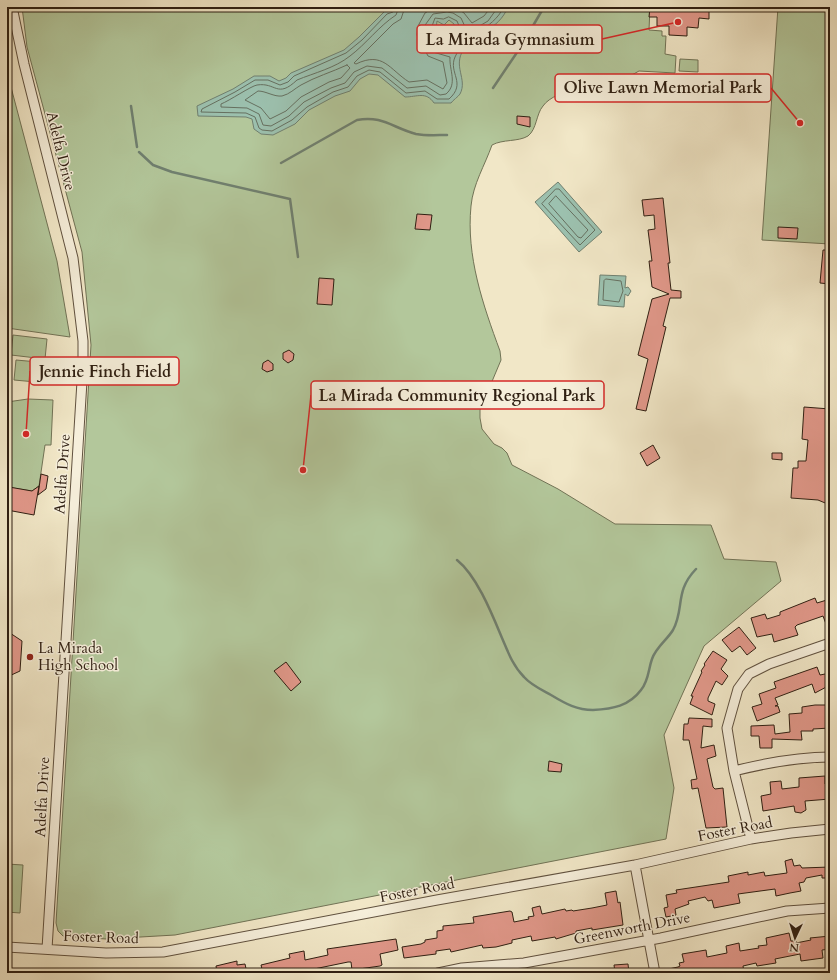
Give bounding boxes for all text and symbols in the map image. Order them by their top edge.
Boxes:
callout: La Mirada Gymnasium [417,25,602,53]
text: La Mirada Gymnasium [426,29,595,51]
callout: Olive Lawn Memorial Park [555,74,771,102]
text: Olive Lawn Memorial Park [563,77,763,99]
street label: Adelfa Drive [42,109,81,193]
callout: Jennie Finch Field [30,357,179,385]
text: Jennie Finch Field [37,361,171,383]
callout: La Mirada Community Regional Park [311,381,604,409]
text: La Mirada Community Regional Park [318,385,596,407]
street label: Adelfa Drive [49,433,75,515]
place label: La Mirada High School [38,638,118,675]
marker: La Mirada High School [25,652,35,662]
street label: Adelfa Drive [30,756,54,838]
street label: Foster Road [696,812,774,846]
street label: Foster Road [378,873,456,907]
street label: Greenworth Drive [572,907,692,949]
north arrow [775,918,815,958]
street label: Foster Road [63,926,139,948]
text: N [789,940,800,955]

